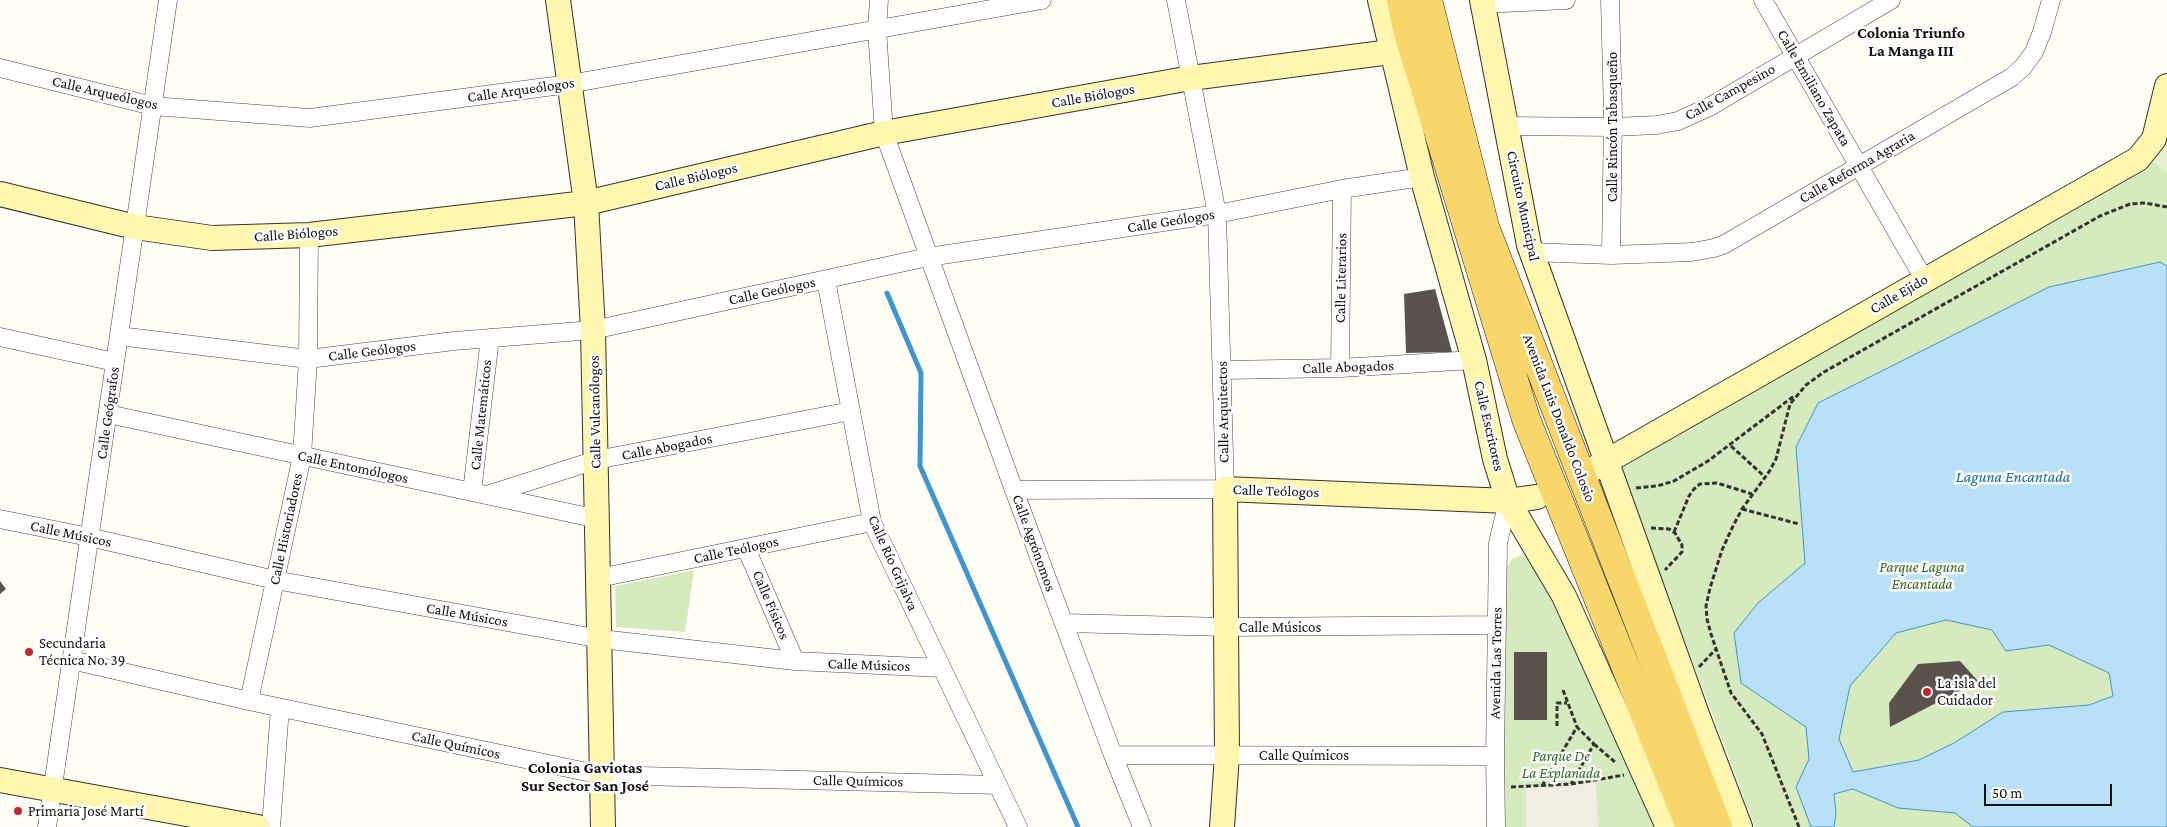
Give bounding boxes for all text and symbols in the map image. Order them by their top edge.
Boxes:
district label: Colonia Triunfo La Manga III [1857,23,1965,61]
street label: Calle Emiliano Zapata [1773,26,1855,150]
street label: Calle Rincón Tabasqueño [1603,52,1621,202]
street label: Calle Campesino [1682,60,1778,124]
street label: Calle Arqueólogos [50,72,160,114]
street label: Calle Arqueólogos [466,74,576,106]
street label: Calle Biólogos [1050,80,1136,112]
street label: Calle Reforma Agraria [1796,127,1918,207]
street label: Circuito Municipal [1503,149,1543,263]
street label: Calle Biólogos [653,159,739,195]
street label: Calle Geólogos [1126,205,1216,237]
street label: Calle Biólogos [253,222,339,246]
street label: Calle Literarios [1331,233,1351,323]
street label: Calle Ejido [1867,270,1931,318]
street label: Calle Geólogos [727,273,817,309]
street label: Avenida Luis Donaldo Colosio [1519,331,1599,505]
street label: Calle Geólogos [327,337,417,365]
street label: Calle Vulcanólogos [585,355,605,469]
street label: Calle Abogados [1302,356,1394,378]
street label: Calle Matemáticos [466,359,496,471]
street label: Calle Arquitectos [1213,361,1233,463]
street label: Calle Geógrafos [93,365,123,461]
street label: Calle Escritores [1470,379,1508,473]
street label: Calle Abogados [620,429,714,465]
street label: Calle Entomólogos [296,446,410,488]
water label: Laguna Encantada [1956,467,2070,487]
street label: Calle Historiadores [265,471,307,587]
street label: Calle Teólogos [1232,480,1320,502]
street label: Calle Agrónomos [1008,492,1060,594]
street label: Calle Río Grijalva [864,512,922,614]
street label: Calle Músicos [29,517,113,551]
street label: Calle Teólogos [692,532,780,568]
park label: Parque Laguna Encantada [1879,558,1965,593]
street label: Calle Físicos [748,568,794,642]
street label: Calle Músicos [425,599,509,631]
street label: Avenida Las Torres [1486,607,1506,719]
street label: Calle Músicos [1239,618,1321,636]
place label: Secundaria Técnica No. 39 [39,634,125,669]
marker: Secundaria Técnica No. 39 [23,646,35,658]
street label: Calle Músicos [827,655,911,675]
place label: La isla del Cuidador [1937,674,1996,709]
marker: La isla del Cuidador [1921,686,1933,698]
street label: Calle Químicos [410,727,502,763]
street label: Calle Químicos [1259,746,1349,764]
park label: Parque De La Explanada [1522,747,1600,782]
district label: Colonia Gaviotas Sur Sector San José [521,758,649,796]
street label: Calle Químicos [813,771,903,791]
scale bar [1987,774,2114,806]
text: 50 m [1992,785,2022,801]
place label: Primaria José Martí [28,802,144,820]
marker: Primaria José Martí [12,805,24,817]

